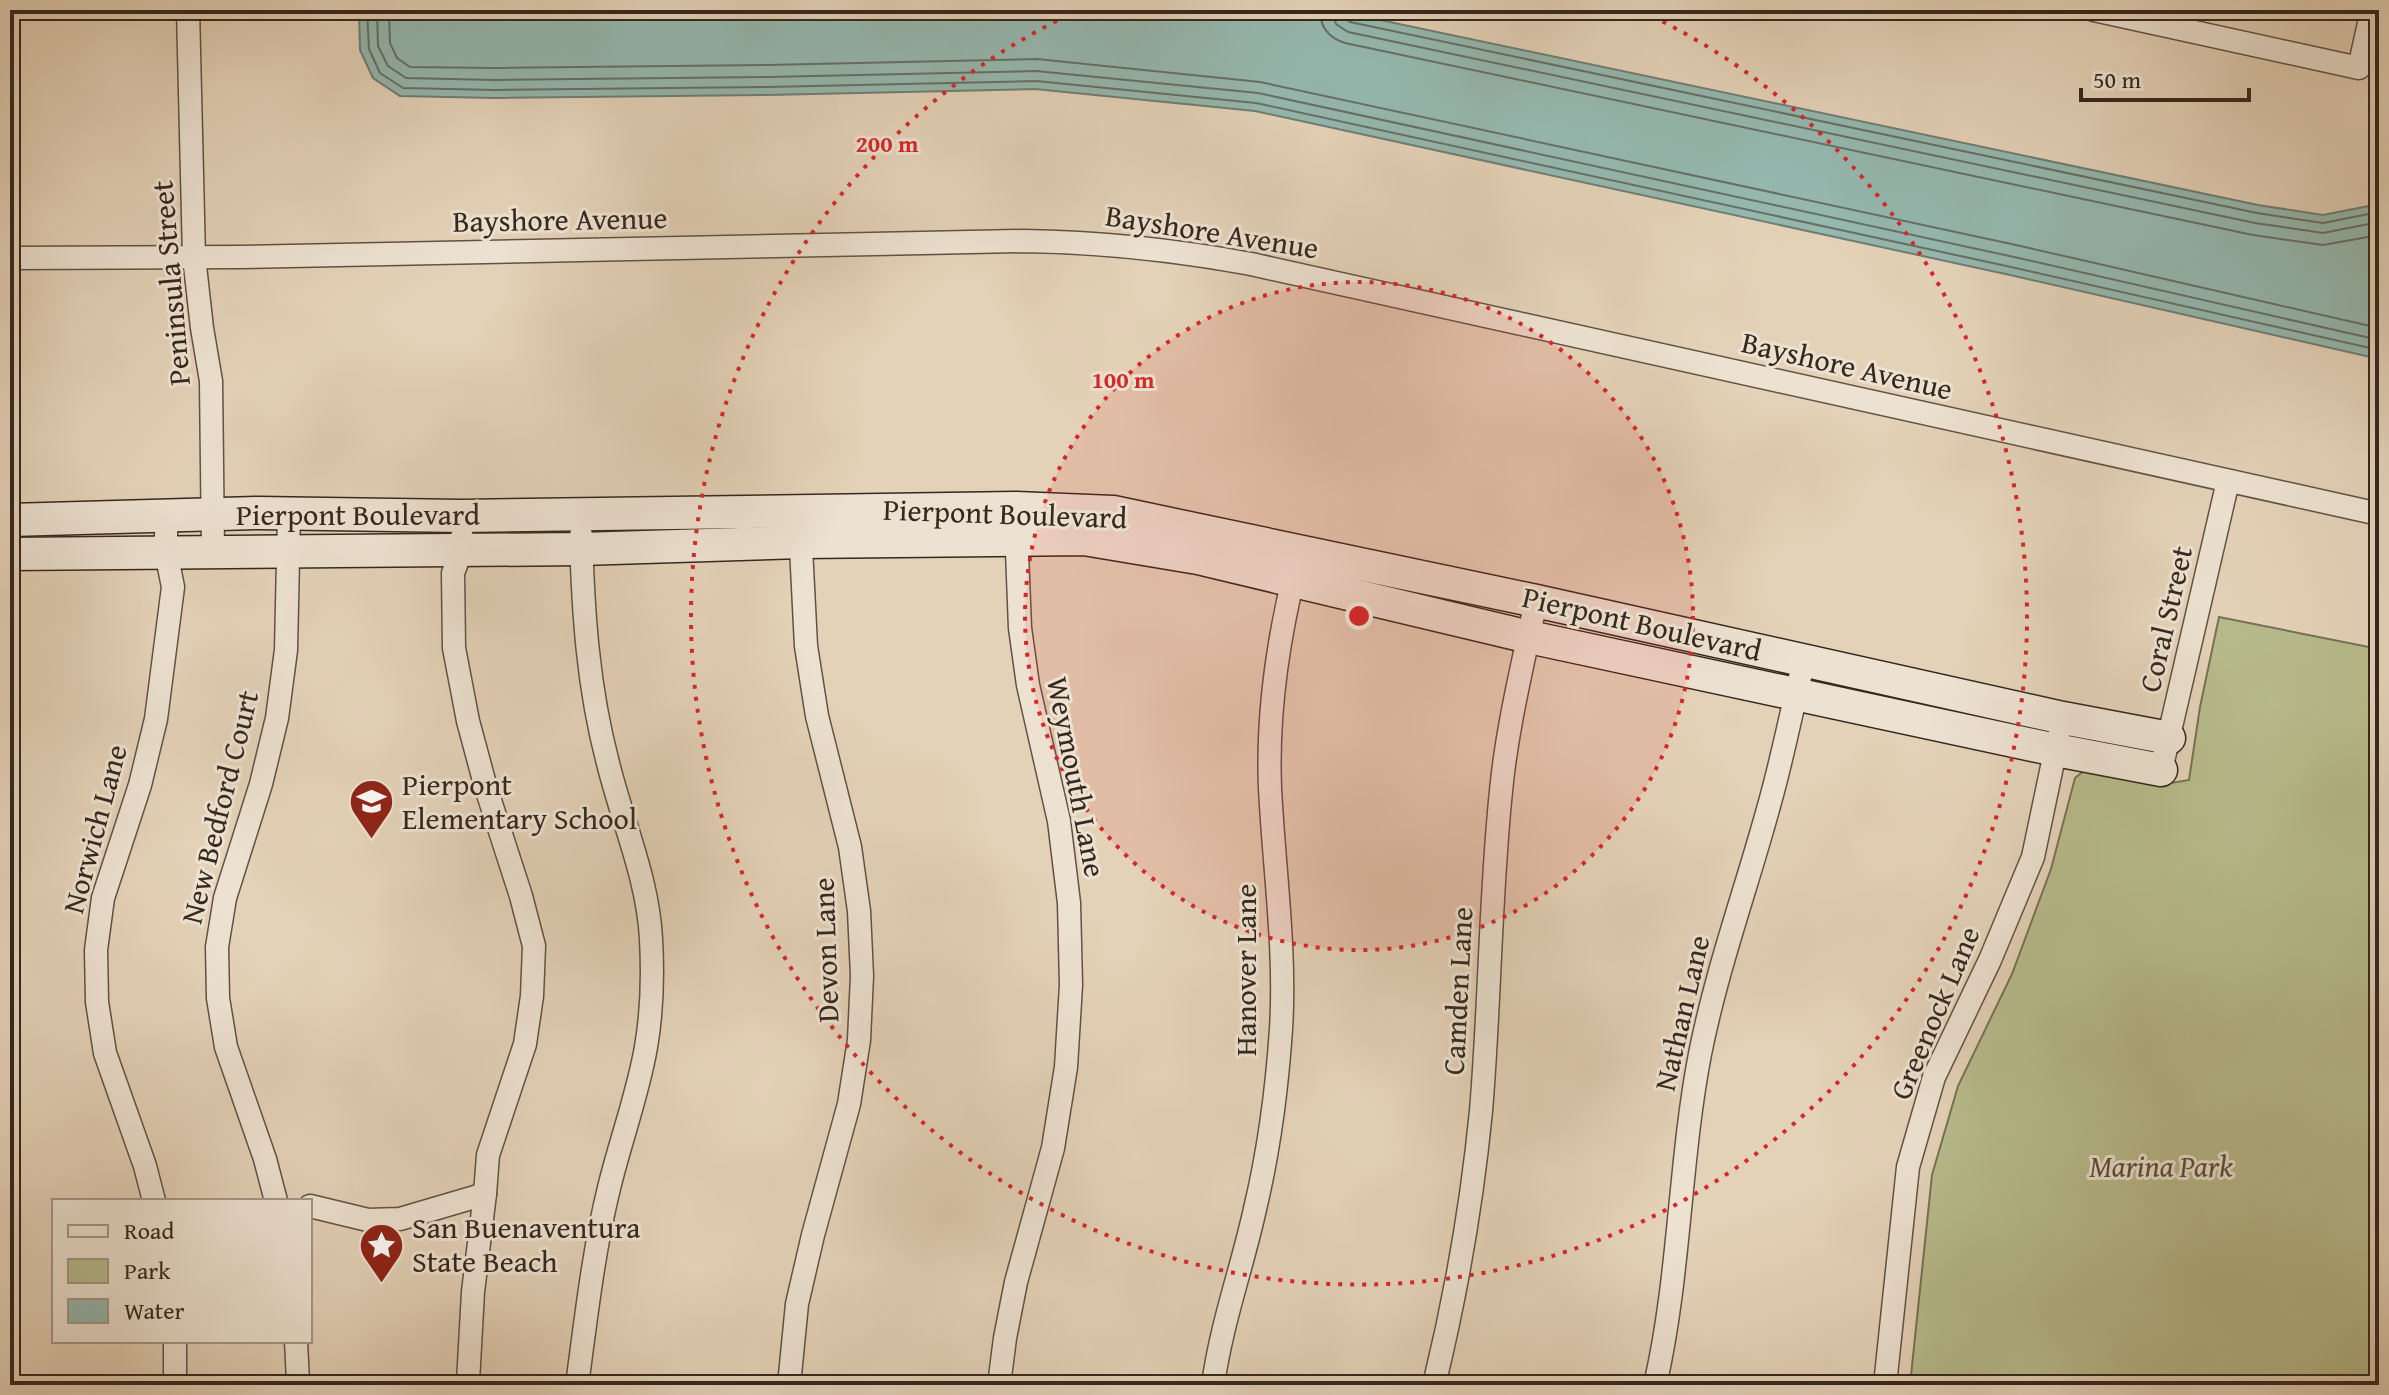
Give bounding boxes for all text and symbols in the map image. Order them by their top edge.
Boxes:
scale bar [2081,52,2249,102]
text: 50 m [2093,62,2141,97]
text: 200 m [855,126,919,161]
street label: Peninsula Street [139,178,201,387]
street label: Bayshore Avenue [1103,192,1322,270]
street label: Bayshore Avenue [452,195,668,243]
street label: Bayshore Avenue [1738,319,1957,411]
text: 100 m [1091,362,1155,397]
street label: Pierpont Boulevard [882,487,1128,539]
street label: Pierpont Boulevard [236,492,480,536]
street label: Coral Street [2127,541,2203,696]
street label: Pierpont Boulevard [1518,574,1766,672]
centre of rings [1345,602,1373,630]
street label: Weymouth Lane [1036,673,1118,881]
street label: New Bedford Court [169,685,269,928]
street label: Norwich Lane [50,739,138,918]
place label: Pierpont Elementary School [402,762,637,840]
school or university icon: Pierpont Elementary School [347,778,395,841]
street label: Devon Lane [800,877,850,1023]
street label: Hanover Lane [1223,884,1267,1056]
street label: Camden Lane [1431,906,1483,1076]
street label: Greenock Lane [1878,919,1990,1106]
street label: Nathan Lane [1642,931,1720,1095]
park label: Marina Park [2089,1144,2233,1188]
legend [52,1199,312,1343]
place label: San Buenaventura State Beach [412,1205,640,1283]
text: Road [124,1213,174,1248]
place icon: San Buenaventura State Beach [357,1221,405,1284]
text: Park [124,1253,171,1288]
text: Water [124,1293,185,1328]

